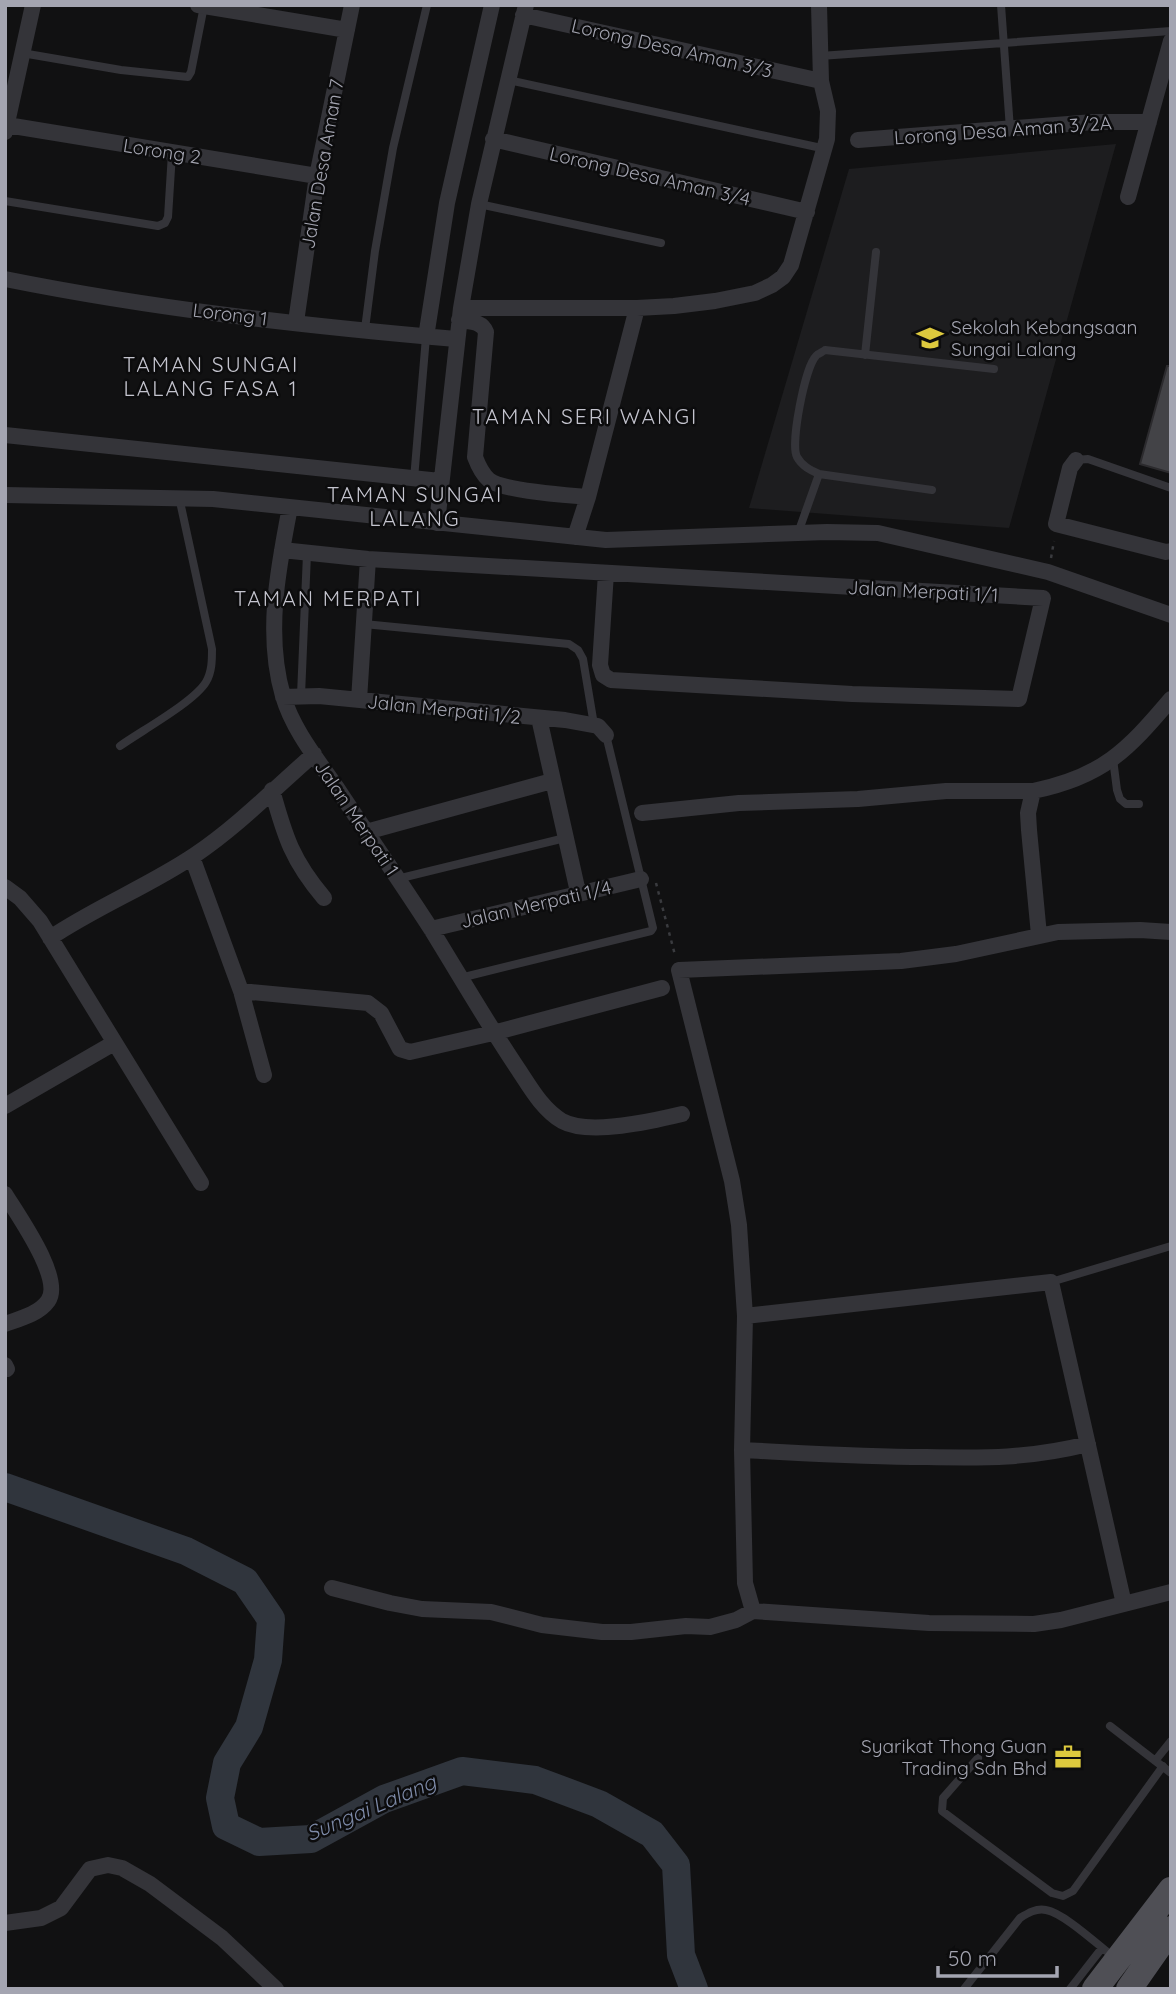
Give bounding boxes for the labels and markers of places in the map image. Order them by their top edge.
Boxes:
place label: Sekolah Kebangsaan Sungai Lalang [951,315,1138,361]
school or university icon: Sekolah Kebangsaan Sungai Lalang [915,323,945,353]
place label: Syarikat Thong Guan Trading Sdn Bhd [861,1734,1047,1780]
office icon: Syarikat Thong Guan Trading Sdn Bhd [1053,1742,1083,1772]

